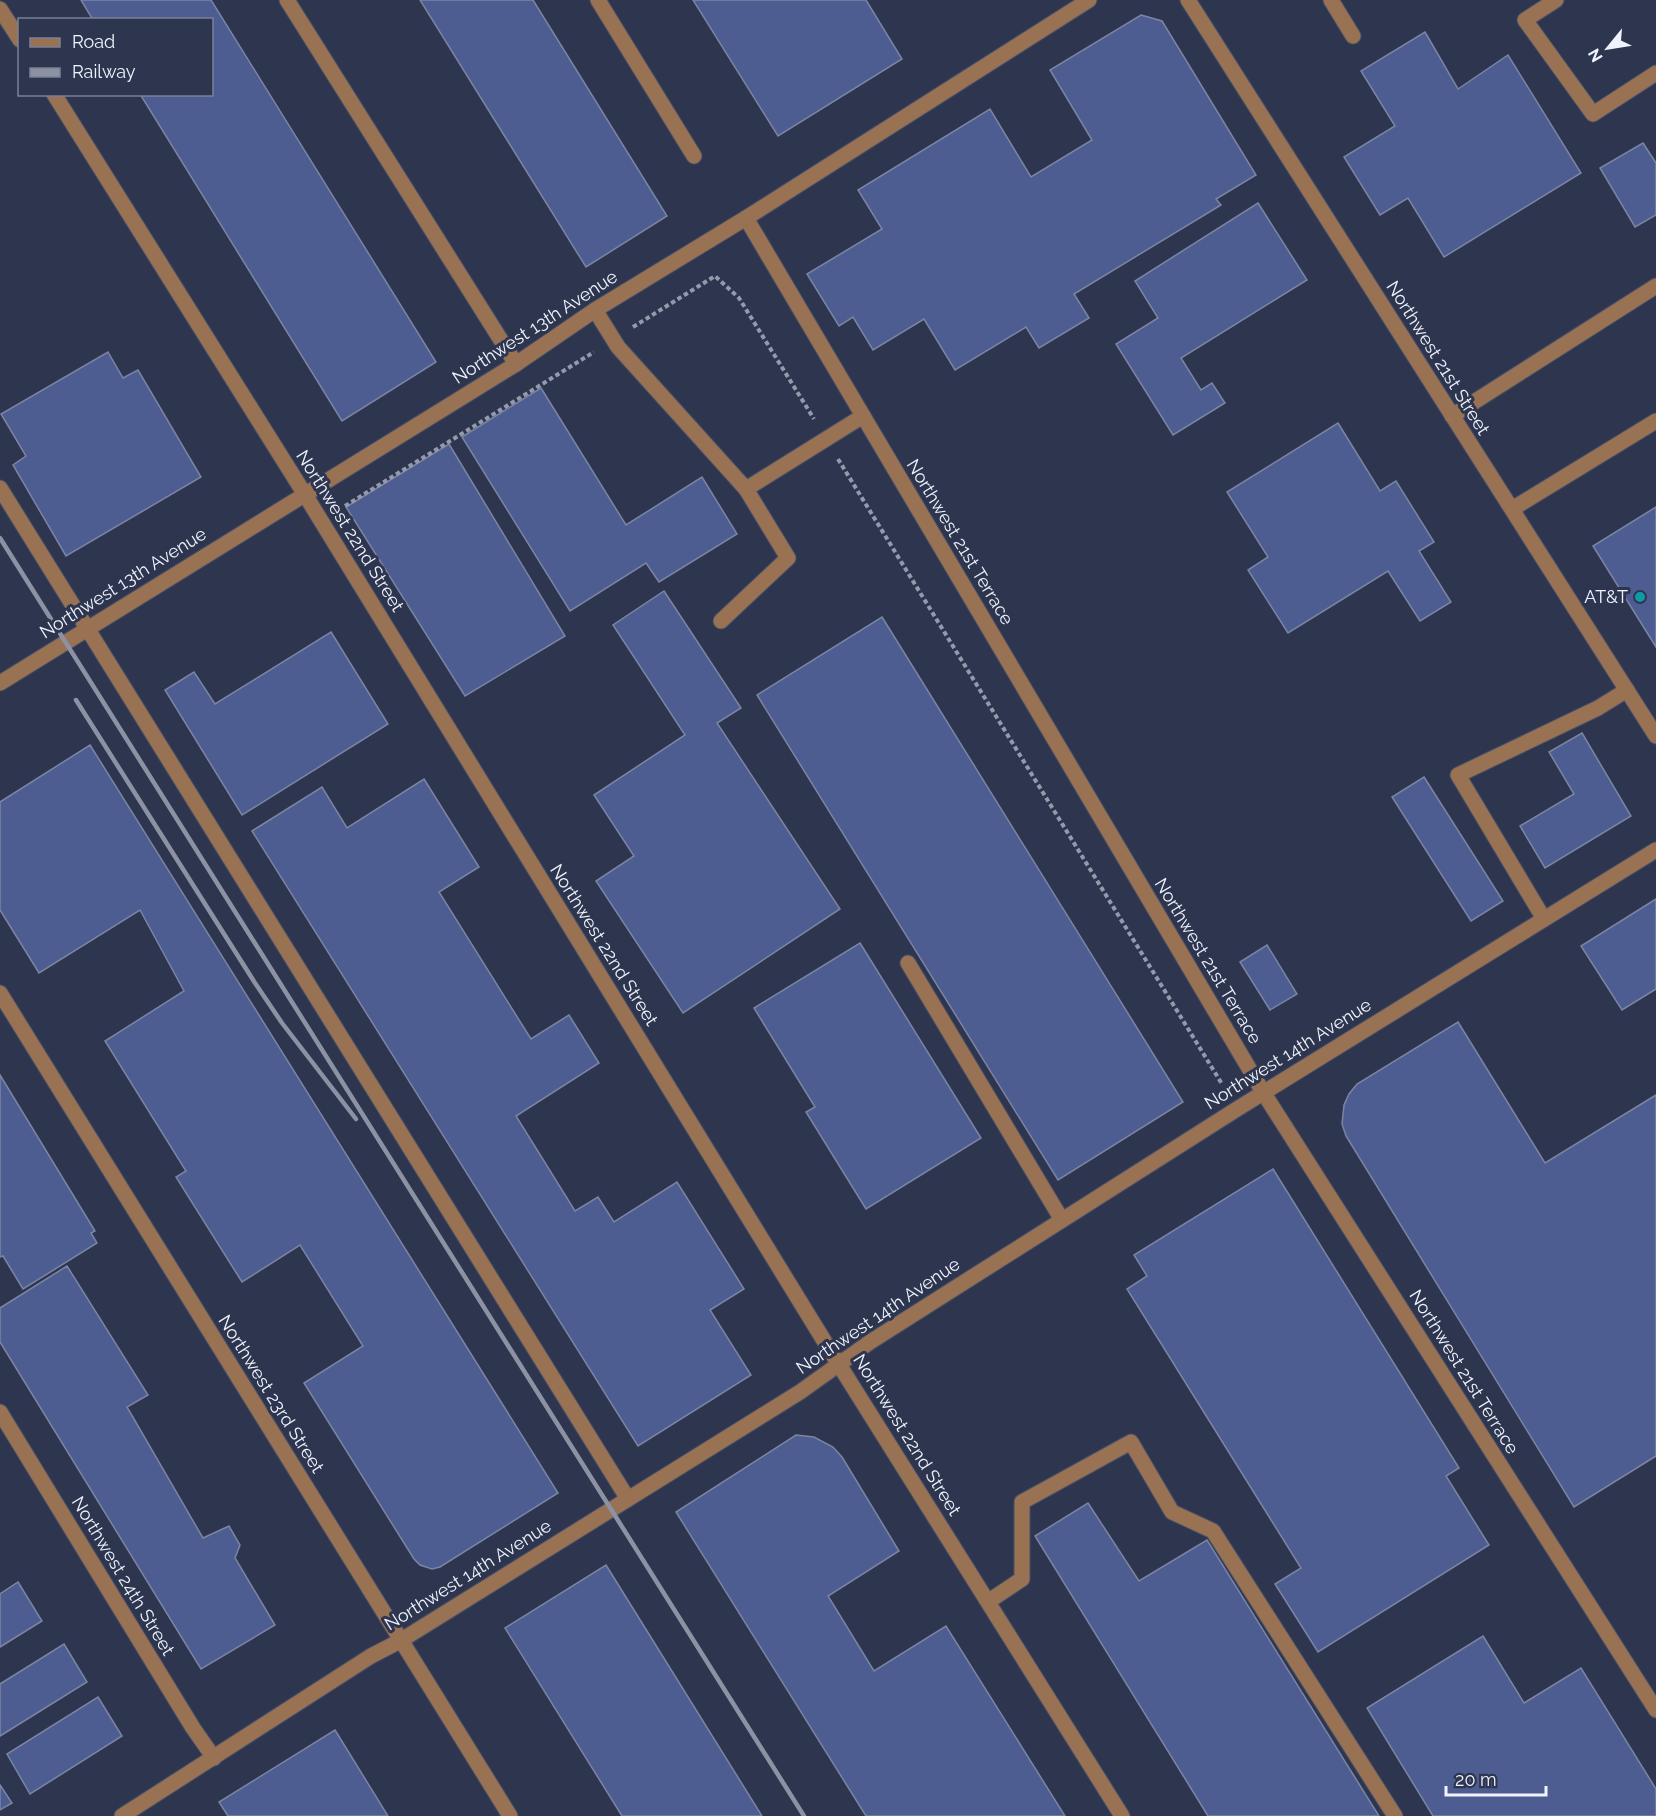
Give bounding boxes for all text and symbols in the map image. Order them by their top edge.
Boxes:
legend [18,18,213,96]
north arrow [1578,18,1638,78]
text: Road [72,31,115,52]
text: N [1584,45,1607,65]
text: Railway [72,61,136,82]
street label: Northwest 13th Avenue [448,265,621,388]
street label: Northwest 21st Street [1382,277,1494,439]
street label: Northwest 22nd Street [292,446,409,615]
street label: Northwest 21st Terrace [903,455,1018,629]
street label: Northwest 13th Avenue [36,522,210,642]
place label: AT&T [1584,586,1628,607]
marker: AT&T [1633,590,1647,604]
street label: Northwest 22nd Street [546,860,663,1029]
street label: Northwest 21st Terrace [1151,874,1266,1048]
street label: Northwest 14th Avenue [1201,993,1375,1113]
street label: Northwest 14th Avenue [792,1253,964,1378]
street label: Northwest 21st Terrace [1405,1286,1524,1458]
street label: Northwest 23rd Street [214,1311,329,1476]
street label: Northwest 22nd Street [849,1350,966,1519]
street label: Northwest 24th Street [68,1493,179,1659]
street label: Northwest 14th Avenue [381,1514,555,1634]
scale bar [1446,1759,1546,1797]
text: 20 m [1455,1769,1497,1790]

